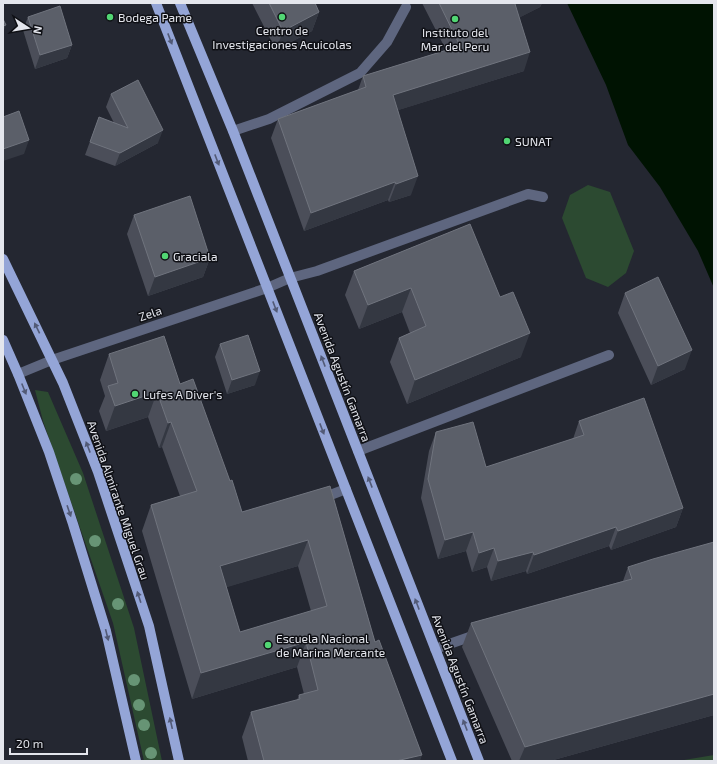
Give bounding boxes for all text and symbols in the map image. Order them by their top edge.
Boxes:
north arrow [8,8,48,48]
place label: Bodega Pame [118,10,192,24]
marker: Bodega Pame [105,12,115,22]
marker: Centro de Investigaciones Acuicolas [277,12,287,22]
marker: Instituto del Mar del Peru [450,14,460,24]
place label: Centro de Investigaciones Acuicolas [212,23,352,51]
text: N [31,25,45,35]
place label: Instituto del Mar del Peru [421,25,489,53]
one-way arrow [167,34,173,46]
place label: SUNAT [515,134,552,148]
marker: SUNAT [502,136,512,146]
one-way arrow [215,155,221,167]
place label: Graciala [173,249,218,263]
marker: Graciala [160,251,170,261]
one-way arrow [272,302,278,314]
street label: Zela [137,303,163,323]
street label: Avenida Agustín Gamarra [312,310,374,444]
one-way arrow [34,322,40,334]
one-way arrow [319,355,325,367]
one-way arrow [22,383,28,395]
place label: Lufes A Diver's [143,387,222,401]
marker: Lufes A Diver's [130,389,140,399]
street label: Avenida Almirante Miguel Grau [85,419,153,581]
one-way arrow [320,423,326,435]
one-way arrow [84,441,90,453]
one-way arrow [367,476,373,488]
one-way arrow [66,505,72,517]
one-way arrow [136,591,142,603]
one-way arrow [414,597,420,609]
street label: Avenida Agustín Gamarra [430,612,492,746]
one-way arrow [105,629,111,641]
place label: Escuela Nacional de Marina Mercante [276,631,385,659]
marker: Escuela Nacional de Marina Mercante [263,640,273,650]
one-way arrow [167,717,173,729]
one-way arrow [461,718,467,730]
scale bar [10,730,87,756]
text: 20 m [16,736,43,750]

